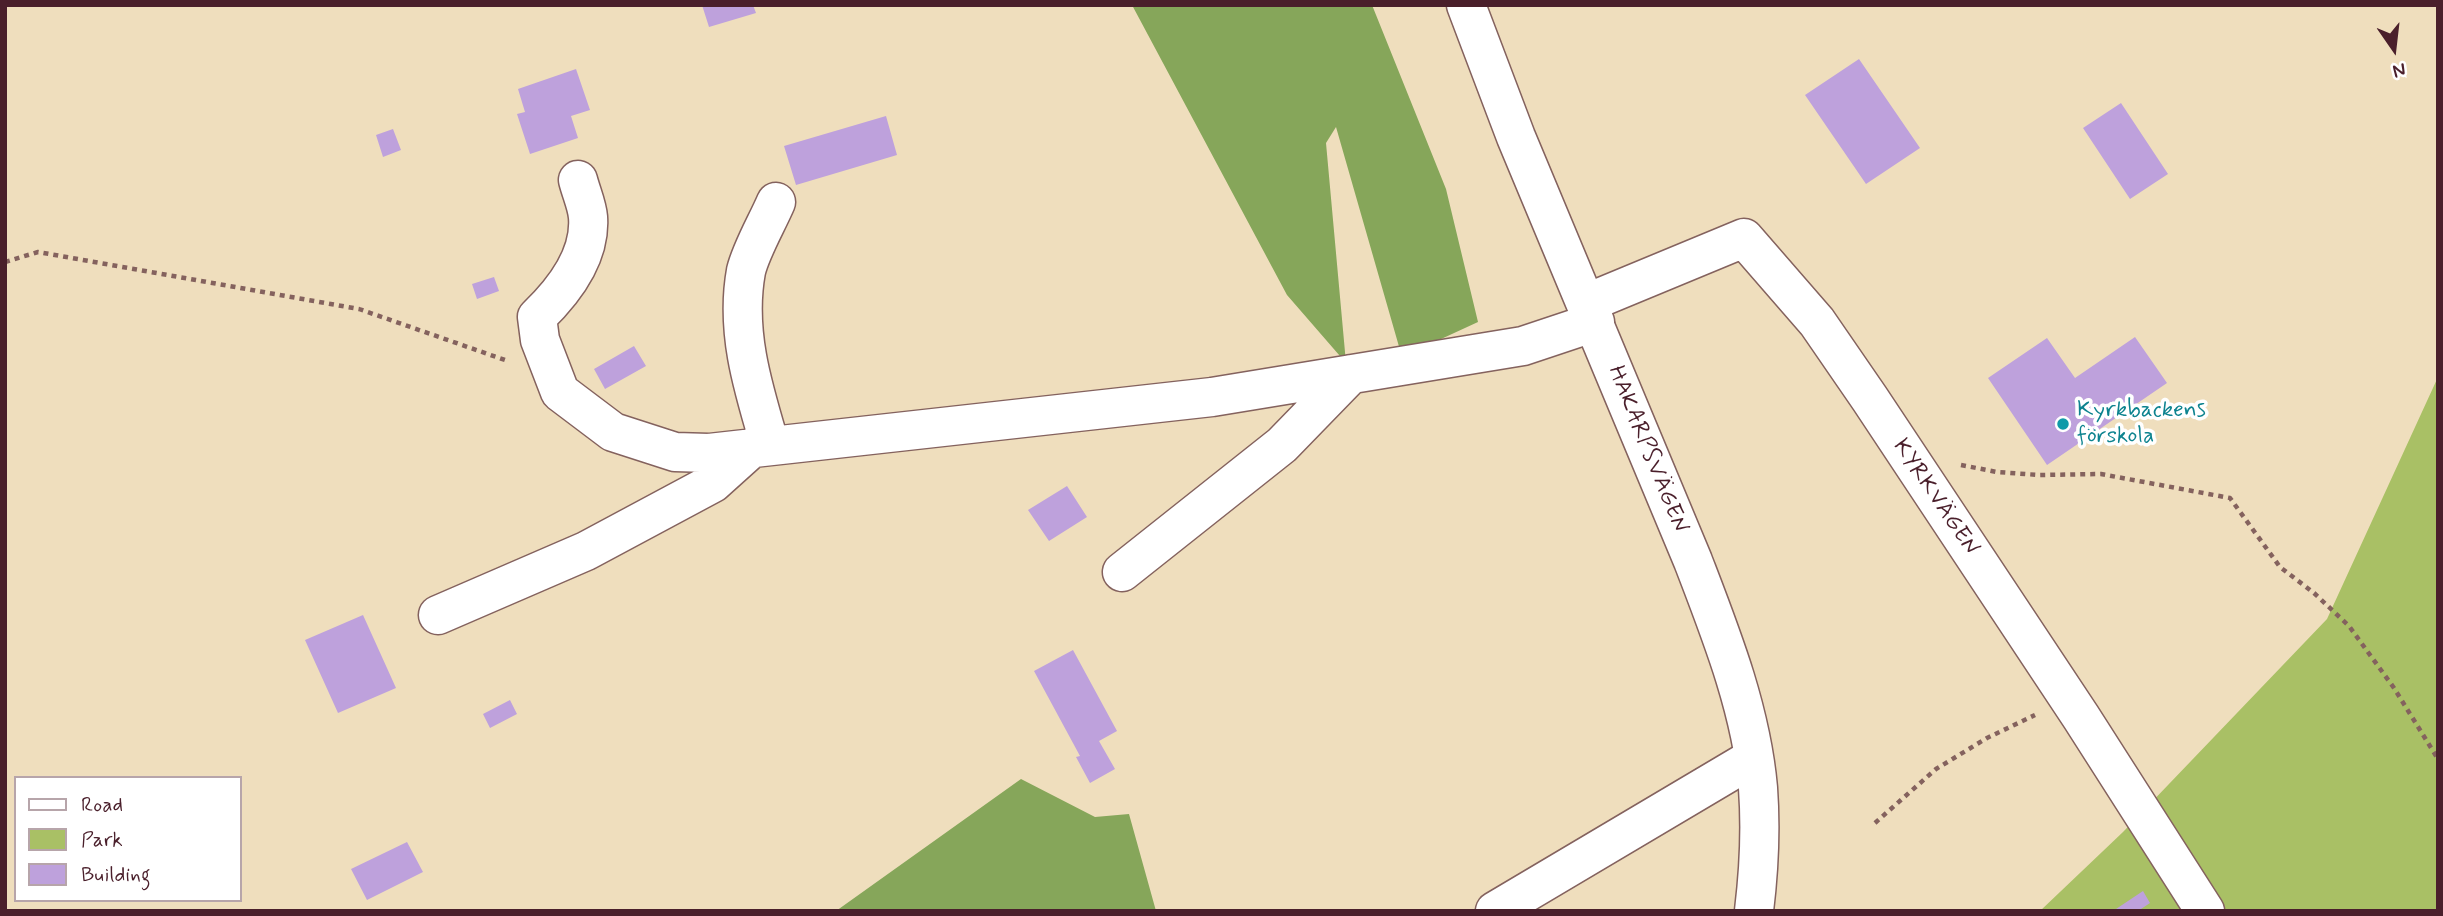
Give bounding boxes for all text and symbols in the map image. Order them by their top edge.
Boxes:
north arrow [2359,14,2429,84]
text: N [2390,56,2408,84]
street label: HAKARPSVÄGEN [1601,362,1693,538]
place label: Kyrkbackens förskola [2077,397,2206,451]
marker: Kyrkbackens förskola [2055,416,2071,432]
street label: KYRKVÄGEN [1886,434,1984,562]
legend [14,776,242,902]
text: Road [81,791,123,819]
text: Park [81,826,123,854]
text: Building [81,861,151,889]

